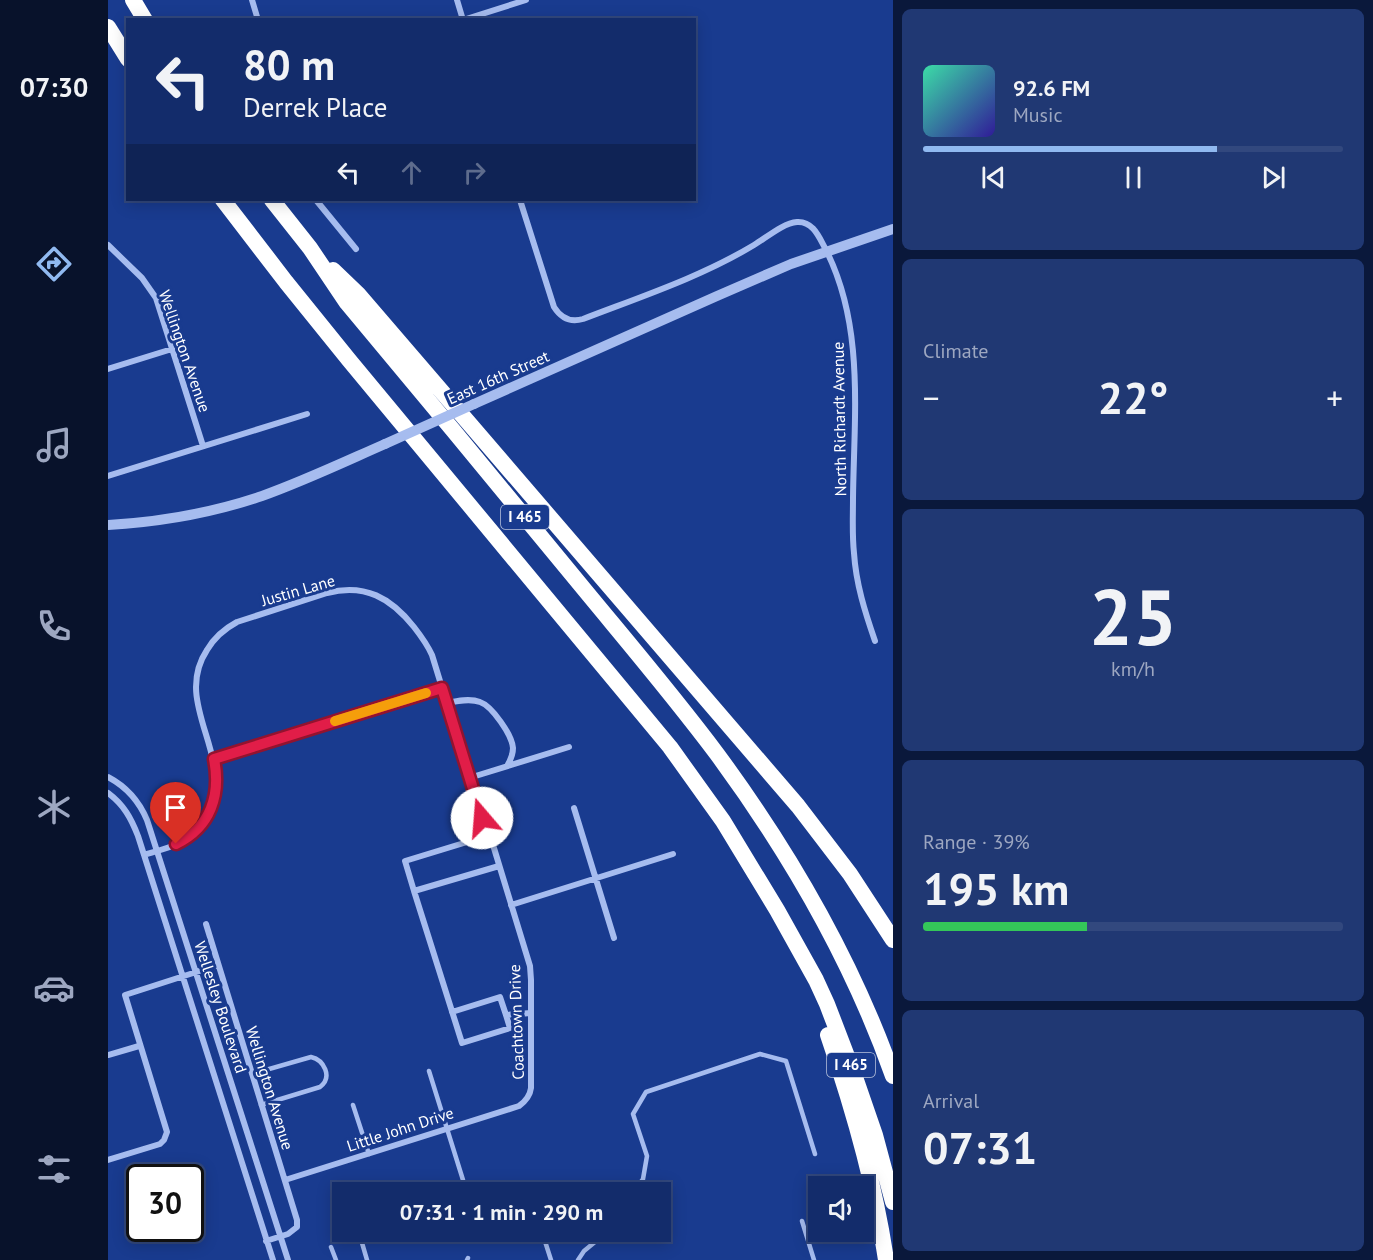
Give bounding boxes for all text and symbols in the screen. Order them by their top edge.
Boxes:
text: 80 m [243,37,335,92]
icon: left [144,42,222,120]
text: 07:30 [20,70,88,104]
text: 92.6 FM [1013,74,1090,102]
text: Derrek Place [243,90,387,124]
text: Music [1013,102,1062,128]
icon: left [332,156,365,189]
icon: ahead [395,156,428,189]
icon: right [458,156,491,189]
icon: previous [977,161,1010,194]
icon: pause [1117,161,1150,194]
icon: next [1257,161,1290,194]
icon: directions [33,243,75,285]
street label: Wellington Avenue [155,287,215,415]
text: Climate [923,338,989,364]
street label: North Richardt Avenue [828,342,850,496]
street label: East 16th Street [444,345,553,408]
text: 22° [1098,368,1168,426]
text: − [923,376,940,419]
text: + [1326,376,1343,419]
icon: music [33,424,75,466]
road number: I 465 [501,505,549,529]
text: 25 [1089,566,1177,667]
street label: Justin Lane [258,570,337,610]
icon: phone [33,605,75,647]
text: km/h [1111,656,1155,682]
pin [150,782,201,844]
icon: climate [33,786,75,828]
position arrow [450,786,514,850]
icon: arrive [159,791,192,824]
text: Range · 39% [923,829,1030,855]
text: 195 km [923,859,1069,917]
street label: Wellesley Boulevard [190,939,252,1075]
street label: Coachtown Drive [504,964,528,1080]
icon: car [33,967,75,1009]
street label: Wellington Avenue [242,1024,298,1152]
road number: I 465 [827,1053,875,1077]
text: Arrival [923,1088,979,1114]
street label: Little John Drive [344,1102,456,1156]
text: 07:31 [923,1118,1037,1176]
icon: filters [33,1148,75,1190]
speed limit sign: 30 [126,1164,204,1242]
map controls [808,1176,874,1242]
button: sound [808,1176,874,1242]
text: 07:31 · 1 min · 290 m [400,1198,603,1226]

